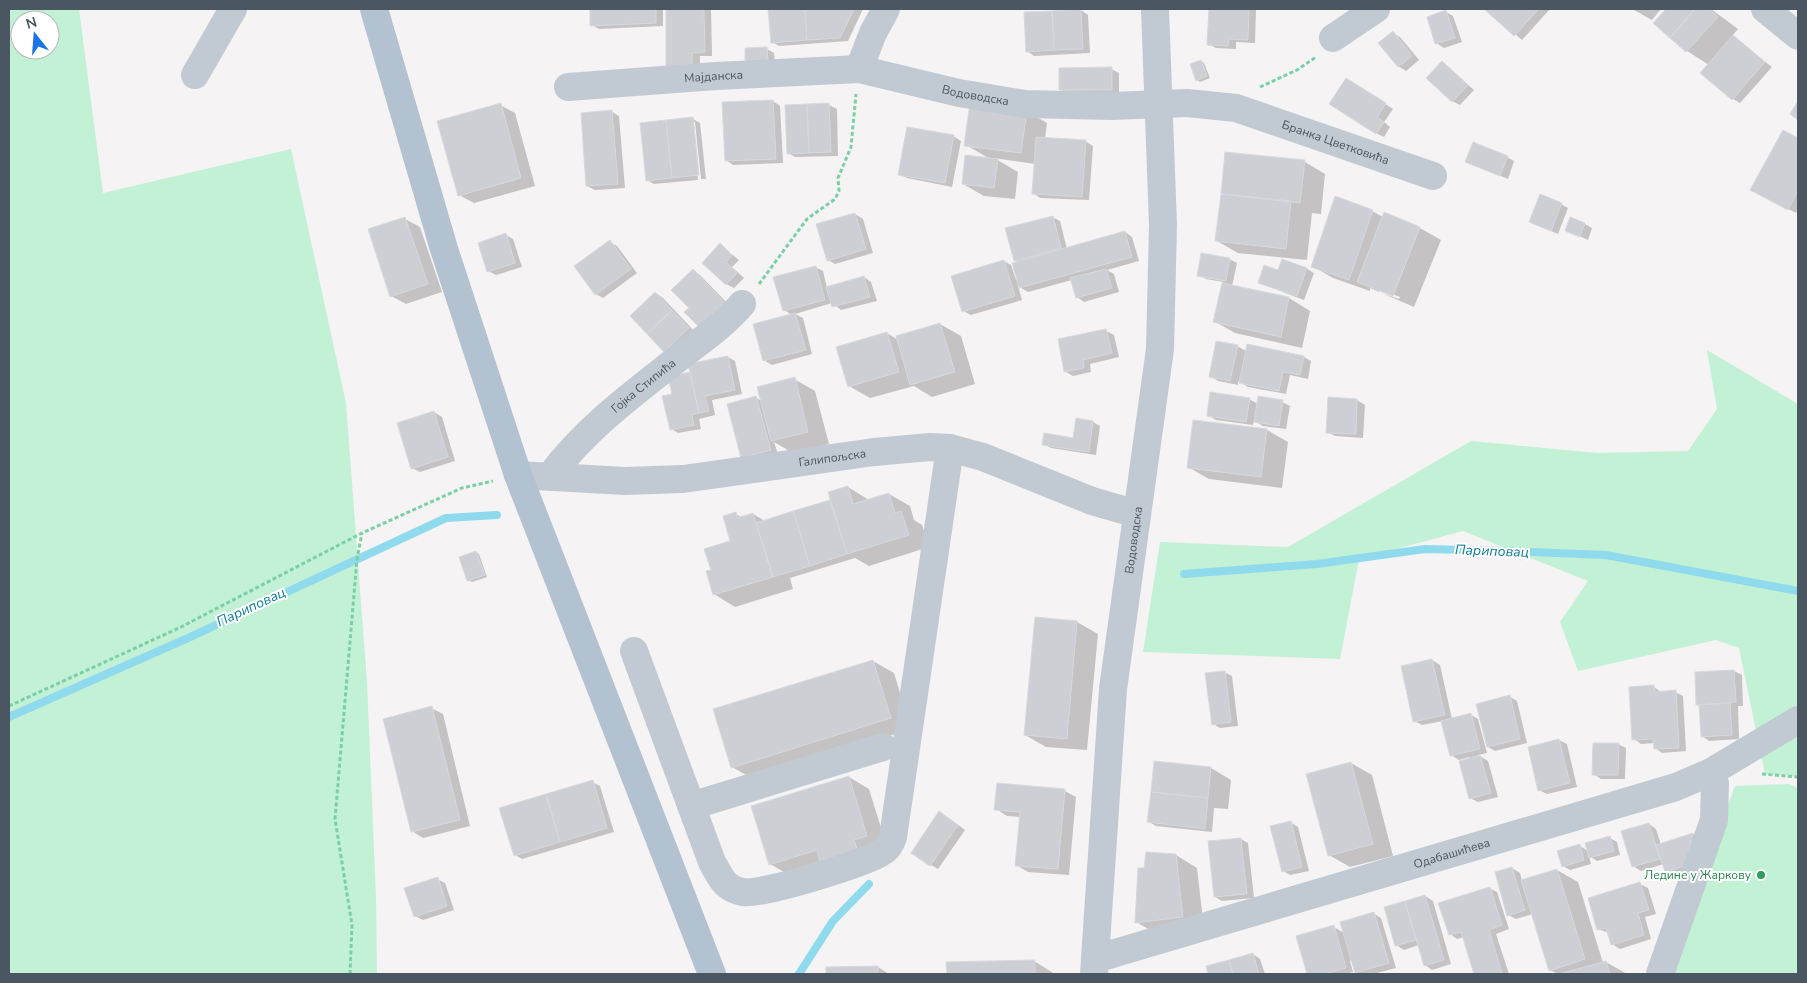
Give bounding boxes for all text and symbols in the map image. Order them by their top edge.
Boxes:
north arrow [10,10,60,60]
text: N [24,12,39,34]
street label: Мајданска [684,67,743,86]
street label: Водоводска [940,81,1010,109]
street label: Бранка Цветковића [1280,116,1391,168]
street label: Гојка Стипића [608,355,679,416]
street label: Галипољска [798,445,867,471]
street label: Водоводска [1121,505,1146,575]
water label: Париповац [1455,540,1529,562]
water label: Париповац [213,583,289,631]
street label: Одабашићева [1412,835,1492,872]
place label: Ледине у Жаркову [1644,867,1752,883]
marker: Ледине у Жаркову [1755,869,1767,881]

